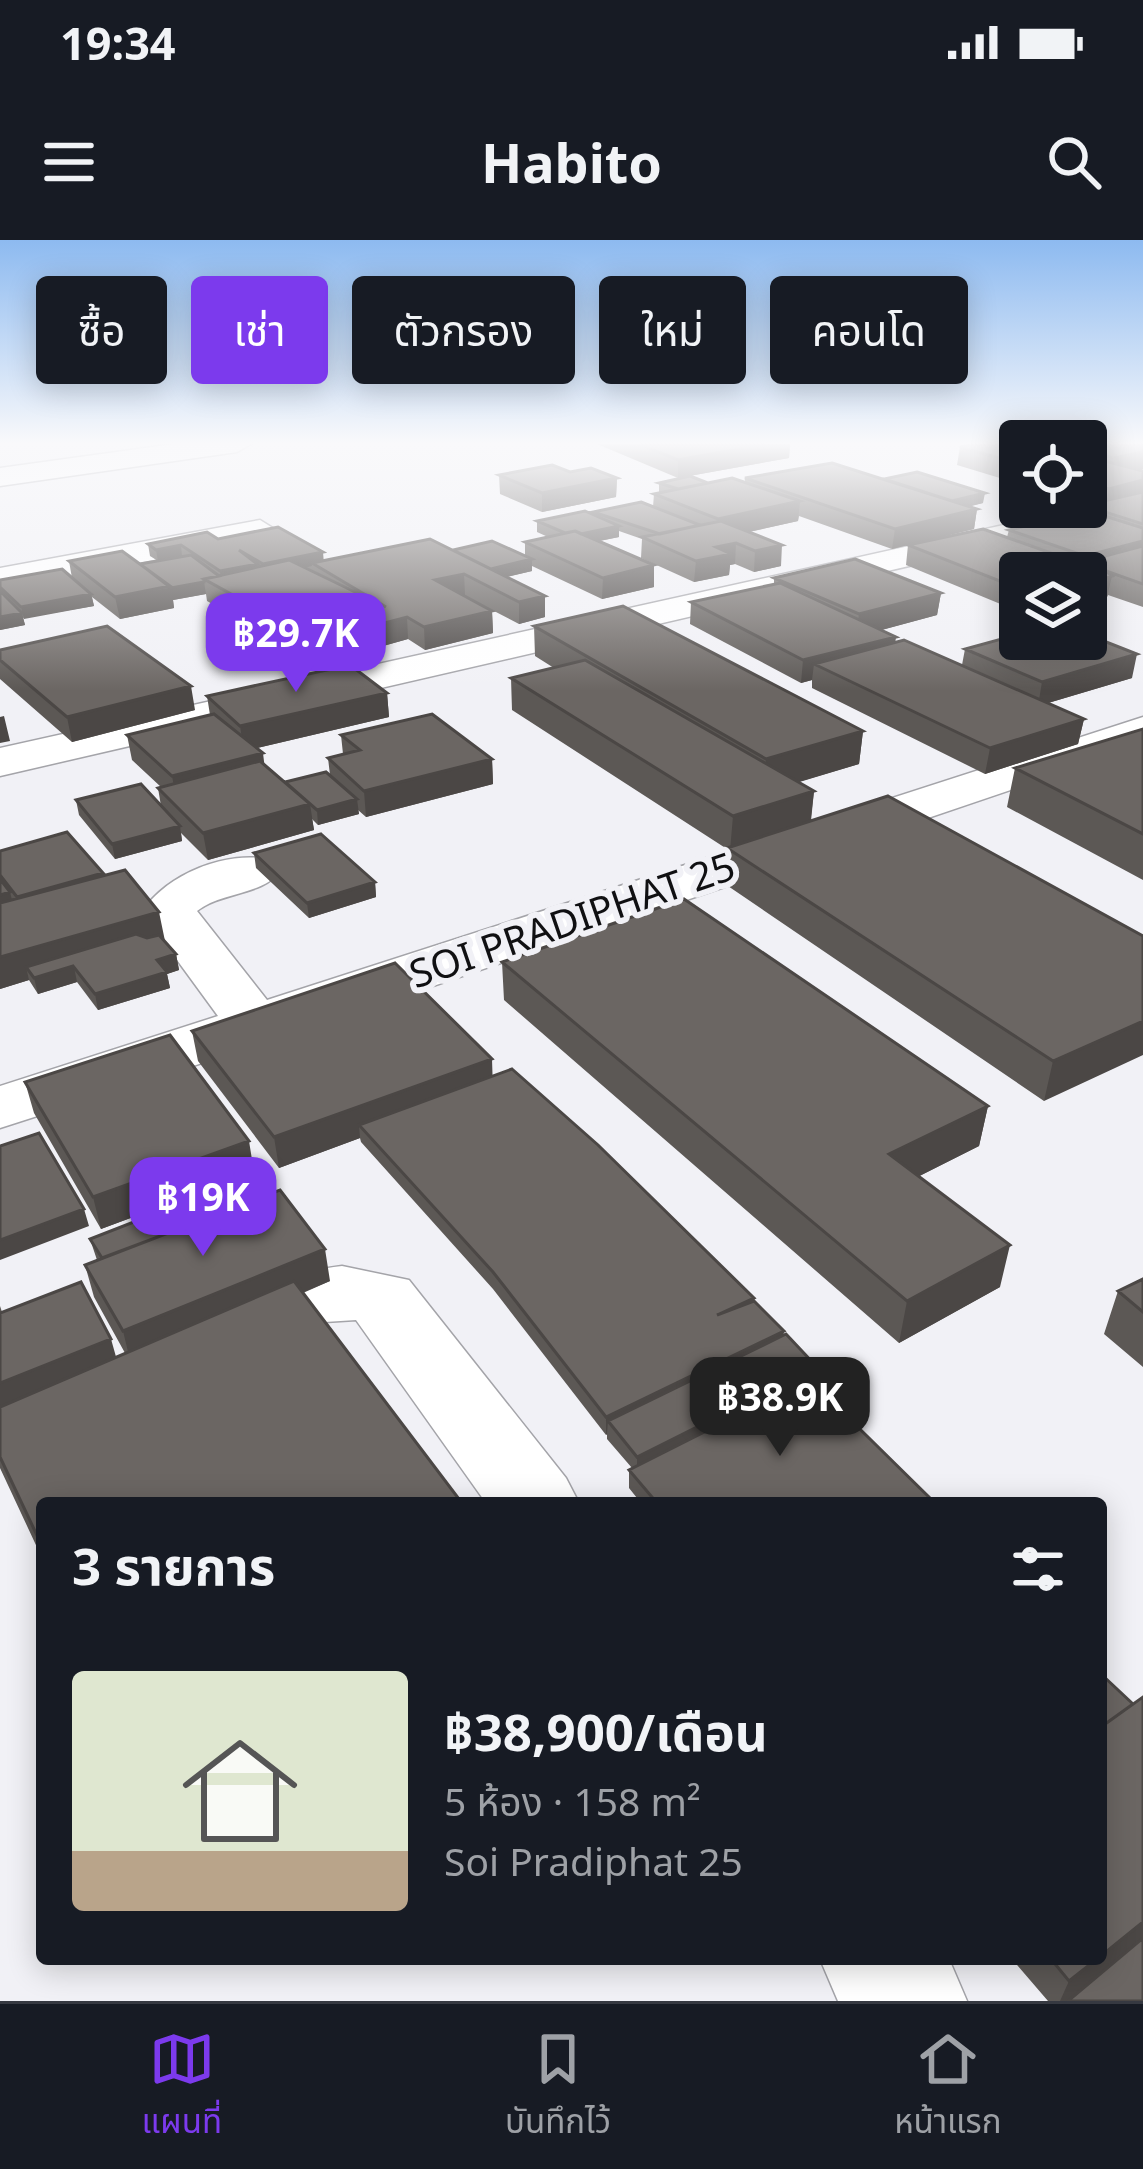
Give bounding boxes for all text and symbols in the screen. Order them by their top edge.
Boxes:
text: 19:34 [60,12,176,73]
text: Habito [481,125,662,199]
icon: menu [36,129,102,195]
icon: search [1041,129,1107,195]
chip: ซื้อ [36,276,167,384]
chip: เช่า [191,276,328,384]
chip: ตัวกรอง [352,276,575,384]
chip: ใหม่ [599,276,746,384]
chip: คอนโด [770,276,968,384]
map controls [999,420,1107,660]
button: locate [999,420,1107,528]
button: layers [999,552,1107,660]
pin: ฿29.7K [198,593,394,695]
text: ฿29.7K [233,605,359,658]
street label: SOI PRADIPHAT 25 [402,838,741,999]
pin: ฿19K [132,1157,274,1259]
text: ฿19K [156,1169,250,1222]
pin: ฿38.9K [682,1357,878,1459]
text: ฿38.9K [717,1369,843,1422]
text: 3 รายการ [72,1530,275,1600]
icon: filters [1005,1536,1071,1602]
text: ฿38,900/เดือน [444,1696,768,1766]
icon: home [168,1719,312,1863]
text: 5 ห้อง · 158 m² [444,1774,701,1827]
text: Soi Pradiphat 25 [444,1834,743,1887]
tab: แผนที่ [142,2026,222,2148]
tab: บันทึกไว้ [505,2026,611,2148]
tab: หน้าแรก [894,2026,1001,2148]

